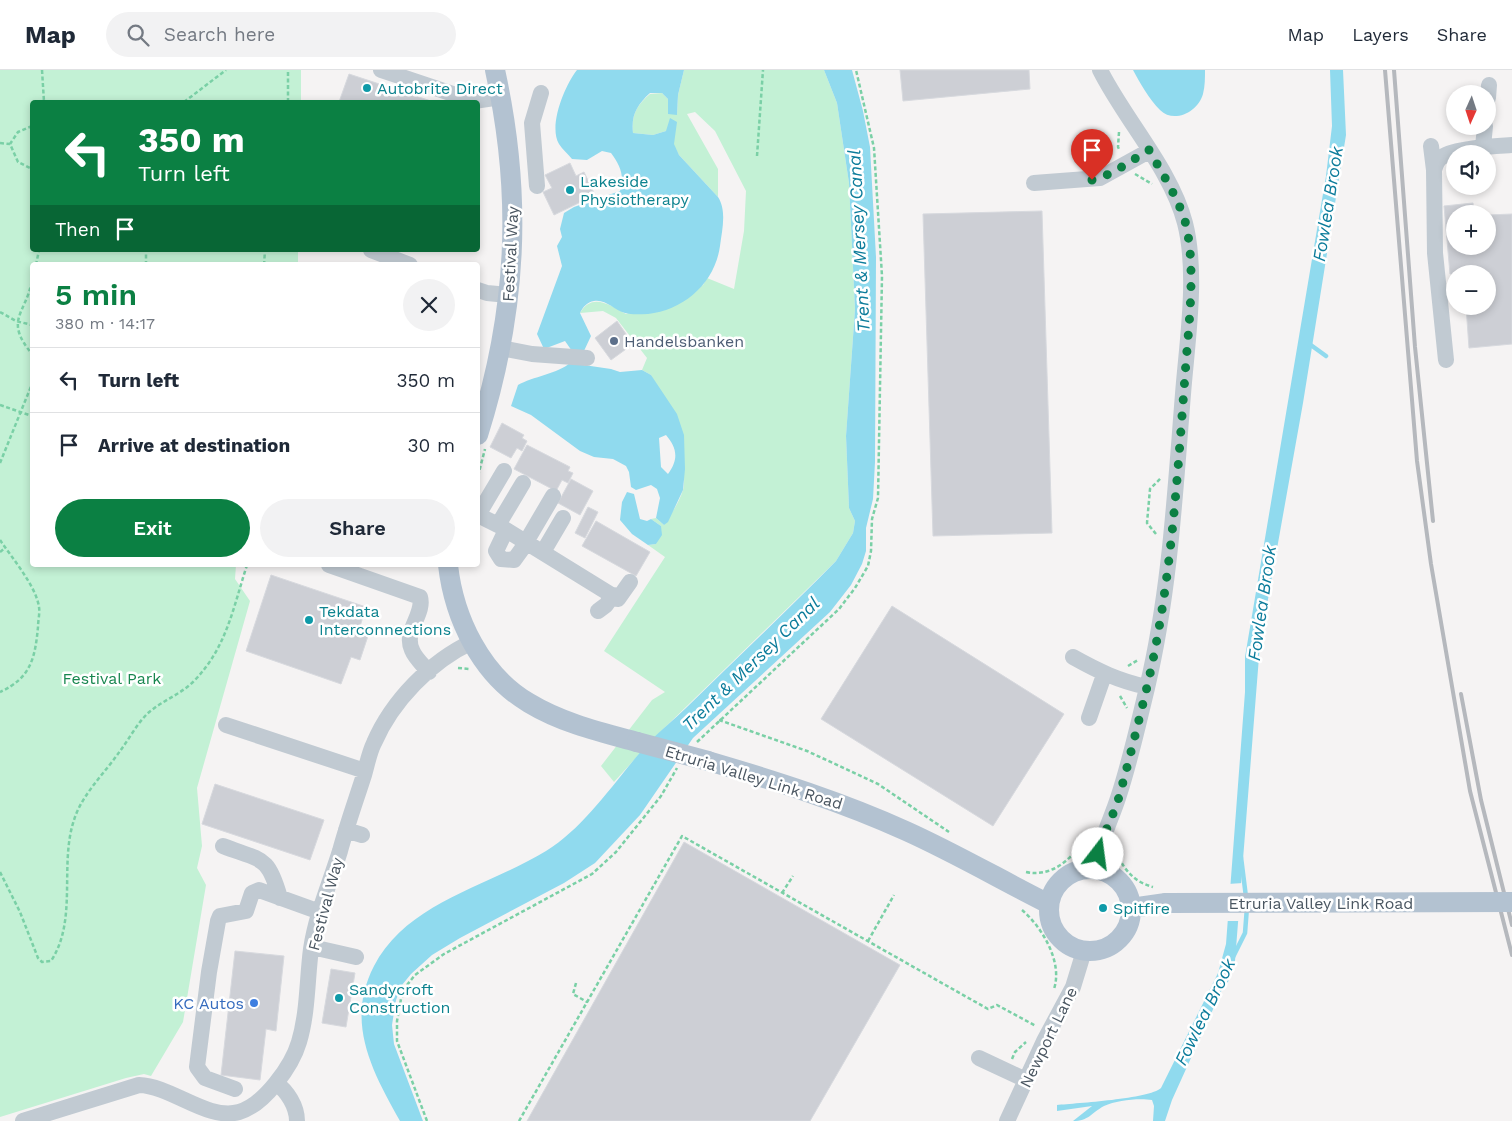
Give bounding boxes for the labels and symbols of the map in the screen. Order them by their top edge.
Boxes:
place label: Autobrite Direct [377,79,503,98]
marker: Autobrite Direct [361,82,373,94]
north arrow [1446,85,1496,135]
pin [1071,129,1113,180]
water label: Fowlea Brook [1308,144,1347,263]
water label: Trent & Mersey Canal [843,149,874,333]
place label: Lakeside Physiotherapy [580,172,690,209]
marker: Lakeside Physiotherapy [564,184,576,196]
street label: Festival Way [499,205,523,302]
place label: Handelsbanken [624,332,744,351]
marker: Handelsbanken [608,335,620,347]
water label: Fowlea Brook [1243,543,1280,662]
water label: Trent & Mersey Canal [678,592,824,735]
place label: Tekdata Interconnections [319,602,451,639]
marker: Tekdata Interconnections [303,614,315,626]
park label: Festival Park [63,669,161,688]
street label: Etruria Valley Link Road [663,741,845,814]
position arrow [1071,827,1123,879]
street label: Festival Way [304,855,347,953]
street label: Etruria Valley Link Road [1229,894,1413,913]
place label: Spitfire [1113,899,1170,918]
marker: Spitfire [1097,902,1109,914]
water label: Fowlea Brook [1170,954,1240,1069]
place label: Sandycroft Construction [349,980,450,1017]
street label: Newport Lane [1016,984,1081,1091]
marker: Sandycroft Construction [333,992,345,1004]
place label: KC Autos [173,994,244,1013]
marker: KC Autos [248,997,260,1009]

